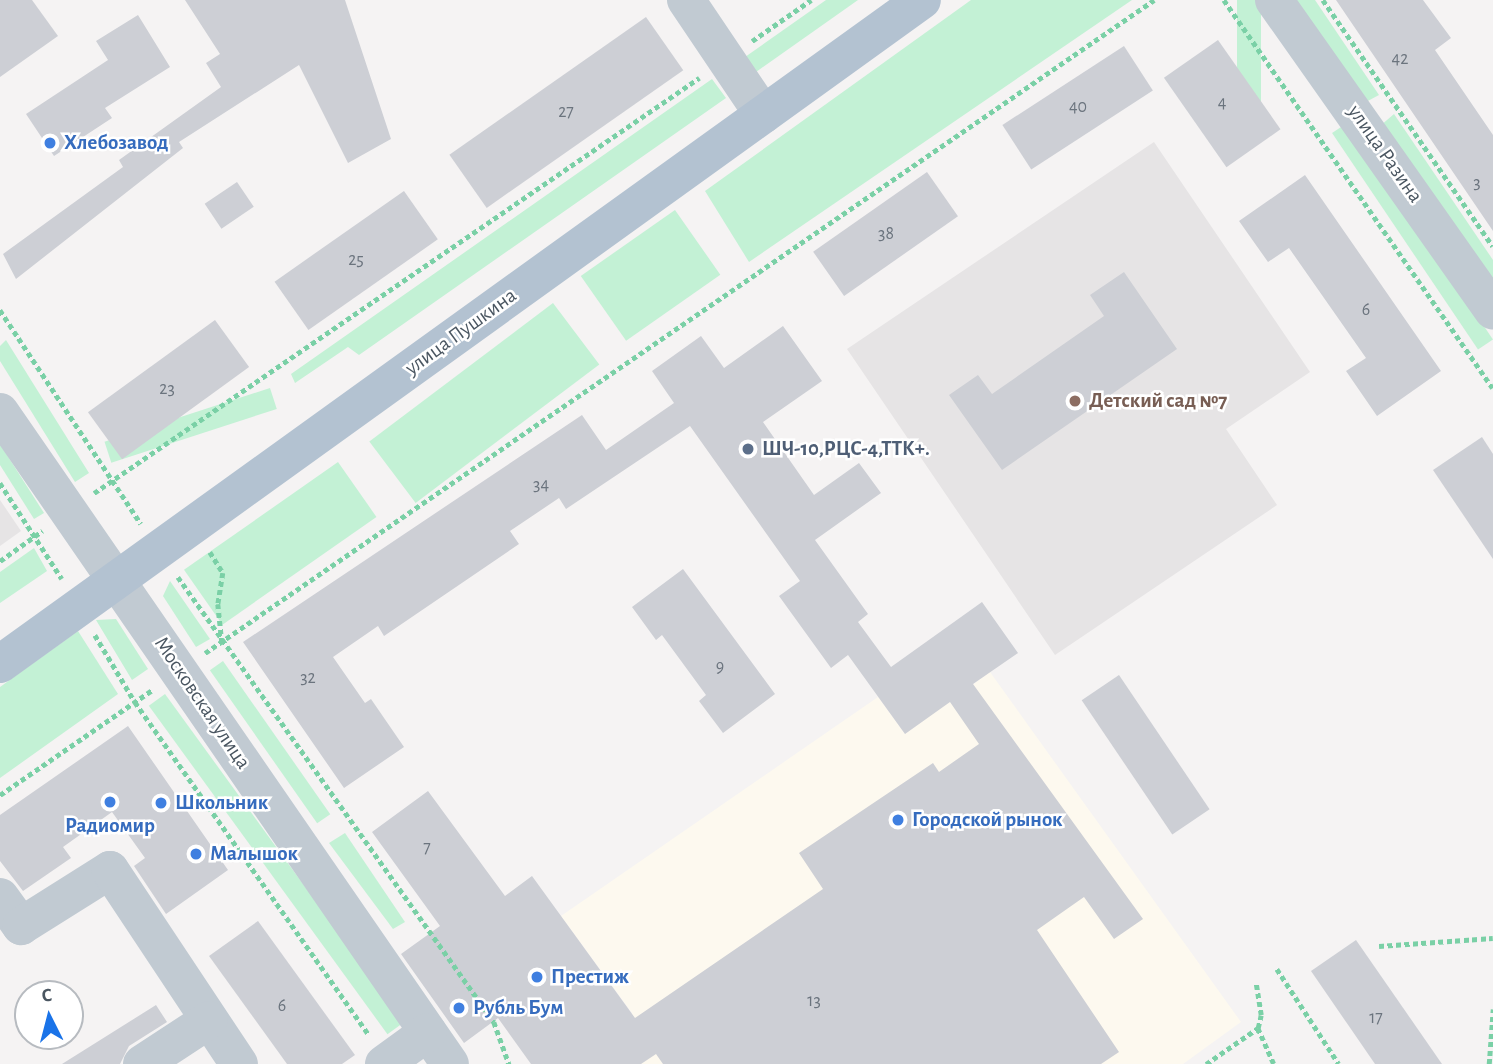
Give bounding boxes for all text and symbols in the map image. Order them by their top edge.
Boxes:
house number: 42 [1392,48,1408,70]
house number: 4 [1218,92,1226,114]
house number: 40 [1069,96,1087,118]
street label: улица Разина [1342,100,1428,208]
house number: 27 [558,101,574,123]
place label: Хлебозавод [64,130,168,156]
marker: Хлебозавод [42,135,58,151]
house number: 3 [1473,172,1481,194]
house number: 38 [878,223,894,245]
house number: 25 [348,249,364,271]
street label: улица Пушкина [400,283,522,381]
house number: 6 [1362,299,1370,321]
house number: 23 [159,378,175,400]
place label: Детский сад №7 [1089,388,1227,414]
marker: Детский сад №7 [1067,393,1083,409]
place label: ШЧ-10,РЦС-4,ТТК+. [762,436,930,462]
marker: ШЧ-10,РЦС-4,ТТК+. [740,441,756,457]
house number: 34 [533,474,549,496]
street label: Московская улица [148,632,256,774]
house number: 9 [716,656,724,678]
house number: 32 [300,667,316,689]
place label: Школьник [175,790,268,816]
marker: Радиомир [102,794,118,810]
marker: Школьник [153,795,169,811]
place label: Городской рынок [912,807,1063,833]
marker: Городской рынок [890,812,906,828]
place label: Радиомир [65,813,155,839]
house number: 7 [423,837,431,859]
place label: Малышок [210,841,298,867]
marker: Малышок [188,846,204,862]
place label: Престиж [551,964,629,990]
marker: Престиж [529,969,545,985]
north arrow [14,980,84,1050]
text: С [41,986,53,1006]
house number: 13 [807,990,821,1012]
house number: 6 [278,995,286,1017]
place label: Рубль Бум [473,995,564,1021]
marker: Рубль Бум [451,1000,467,1016]
house number: 17 [1369,1007,1383,1029]

